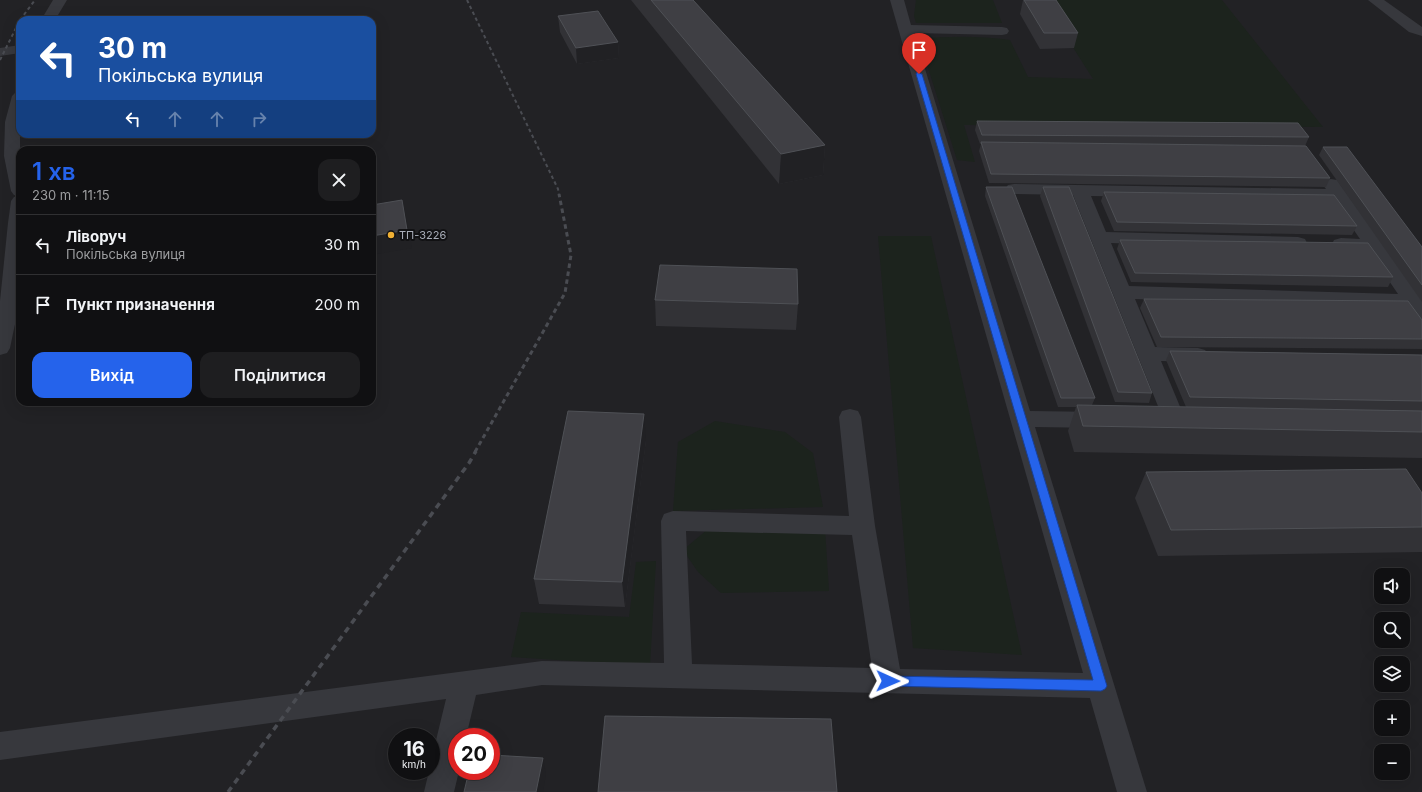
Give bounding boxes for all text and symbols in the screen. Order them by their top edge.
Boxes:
text: 30 m [98,31,167,65]
icon: left [32,32,84,84]
pin [902,33,936,74]
icon: arrive [908,39,930,61]
text: Покільська вулиця [98,65,263,86]
icon: left [122,108,144,130]
icon: ahead [164,108,186,130]
icon: ahead [206,108,228,130]
icon: right [248,108,270,130]
text: 1 хв [32,157,76,186]
button: close [318,159,360,201]
text: 230 m · 11:15 [32,187,110,203]
text: Ліворуч [66,227,126,246]
place label: ТП-3226 [399,228,446,242]
marker: ТП-3226 [386,230,396,240]
icon: left [32,234,54,256]
text: 30 m [324,235,360,254]
text: Покільська вулиця [66,246,185,262]
icon: arrive [32,294,54,316]
text: Пункт призначення [66,295,215,314]
text: 200 m [315,295,360,314]
button: Вихід [32,352,192,398]
button: Поділитися [200,352,360,398]
map controls [1374,568,1410,780]
button: sound [1374,568,1410,604]
button: search [1374,612,1410,648]
button: layers [1374,656,1410,692]
position arrow [867,660,909,702]
button: + [1374,700,1410,736]
speed limit sign: 20 [448,728,500,780]
text: 16 [403,737,425,761]
button: − [1374,744,1410,780]
text: km/h [402,758,426,770]

